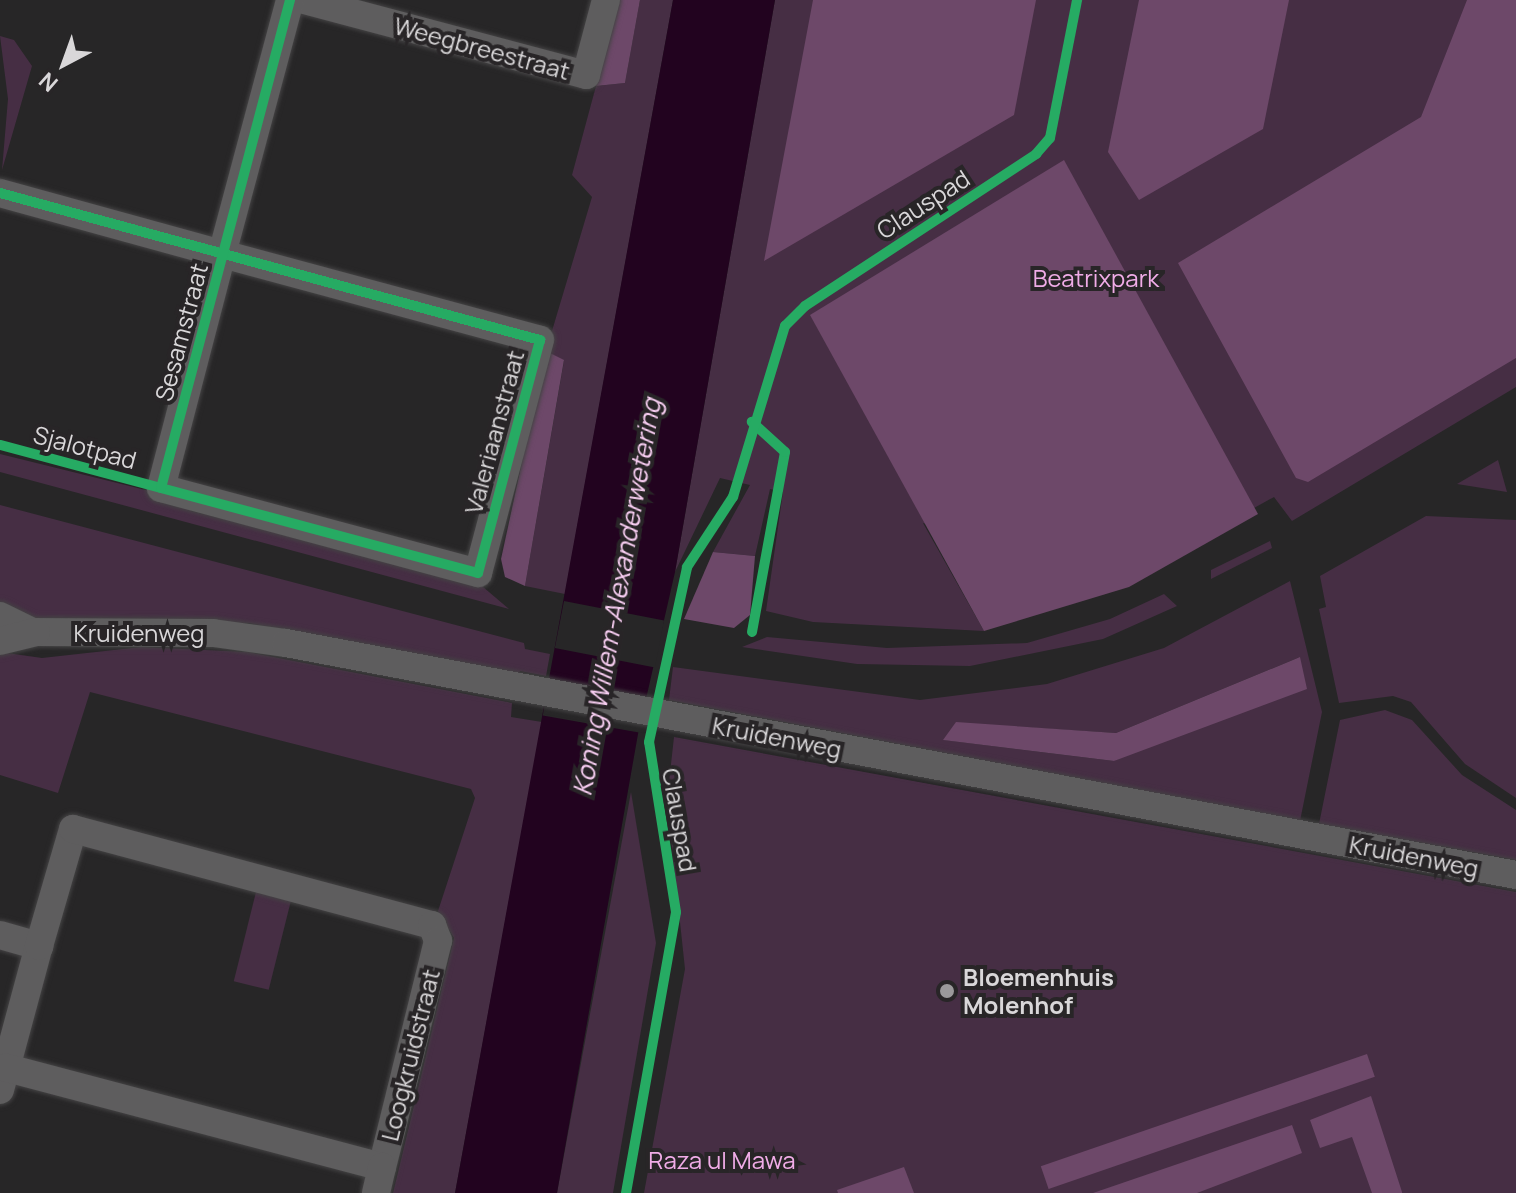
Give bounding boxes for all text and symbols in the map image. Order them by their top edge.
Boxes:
street label: Weegbreestraat [391,11,573,85]
north arrow [24,24,104,104]
text: N [32,66,64,99]
street label: Clauspad [871,163,975,245]
street label: Sesamstraat [149,260,213,404]
park label: Beatrixpark [1033,264,1159,292]
street label: Valeriaanstraat [458,347,530,517]
water label: Koning Willem-Alexanderwetering [567,396,667,798]
street label: Sjalotpad [30,419,140,475]
street label: Kruidenweg [73,619,205,647]
street label: Kruidenweg [710,710,844,764]
street label: Clauspad [657,766,703,874]
street label: Kruidenweg [1347,829,1481,883]
place label: Bloemenhuis Molenhof [963,963,1114,1019]
street label: Loogkruidstraat [375,966,445,1144]
marker: Bloemenhuis Molenhof [938,982,956,1000]
park label: Raza ul Mawa [648,1146,796,1174]

